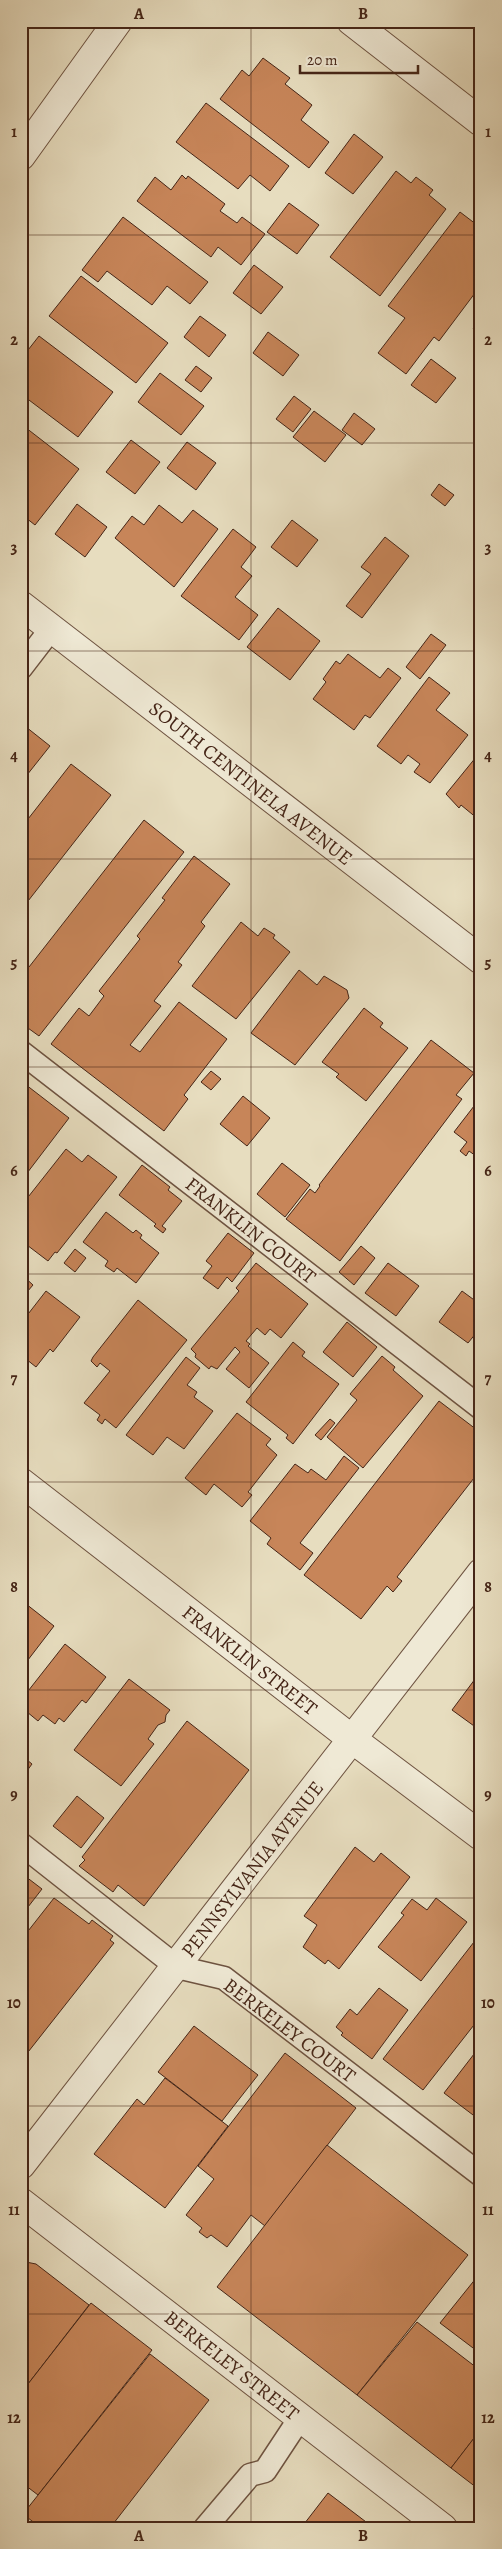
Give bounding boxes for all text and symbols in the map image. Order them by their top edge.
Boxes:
text: A [133,3,145,25]
text: B [358,3,368,25]
scale bar [300,42,417,74]
text: 20 m [307,50,338,70]
text: 1 [11,121,17,143]
text: 1 [485,121,491,143]
text: 2 [10,329,18,351]
text: 2 [484,329,492,351]
text: 3 [11,537,18,559]
text: 3 [485,537,492,559]
street label: SOUTH CENTINELA AVENUE [143,695,358,871]
text: 4 [10,745,18,767]
text: 4 [484,745,492,767]
text: 5 [11,952,18,974]
text: 5 [485,952,492,974]
text: 6 [10,1160,18,1182]
text: 6 [484,1160,492,1182]
street label: FRANKLIN COURT [180,1171,322,1290]
text: 7 [11,1368,18,1390]
text: 7 [485,1368,492,1390]
text: 8 [10,1576,18,1598]
text: 8 [484,1576,492,1598]
street label: FRANKLIN STREET [176,1599,323,1722]
street label: PENNSYLVANIA AVENUE [175,1775,330,1963]
text: 9 [10,1784,18,1806]
text: 9 [484,1784,492,1806]
street label: BERKELEY COURT [218,1972,361,2089]
text: 10 [7,1992,21,2014]
text: 10 [481,1992,495,2014]
text: 11 [8,2199,20,2221]
text: 11 [482,2199,494,2221]
street label: BERKELEY STREET [159,2304,305,2427]
text: 12 [7,2407,21,2429]
text: 12 [481,2407,495,2429]
text: A [133,2525,145,2547]
text: B [358,2525,368,2547]

